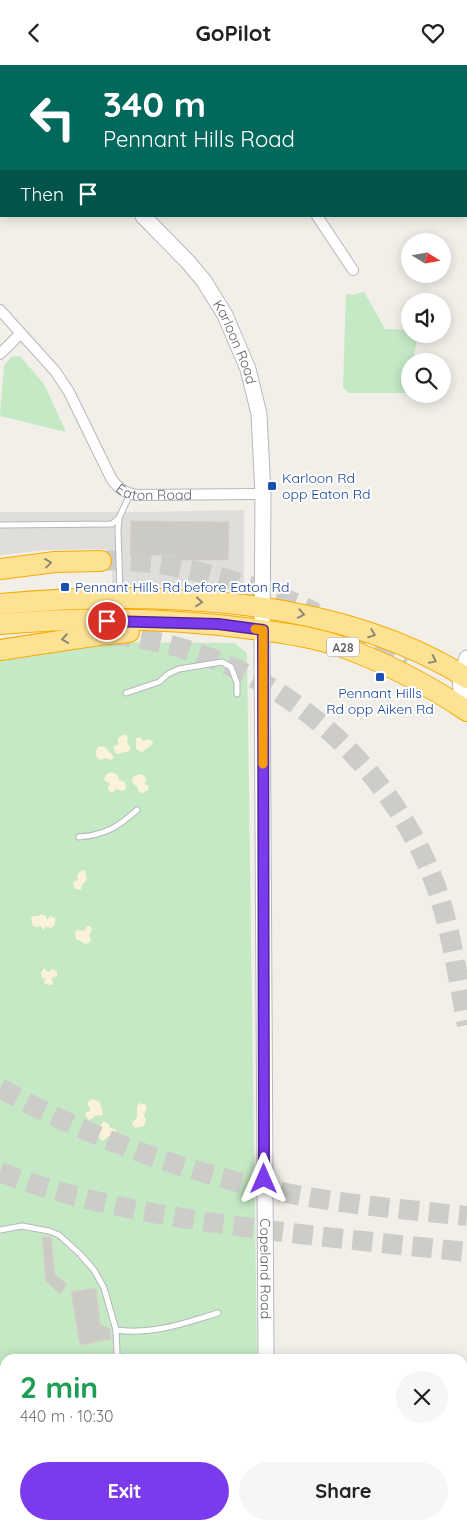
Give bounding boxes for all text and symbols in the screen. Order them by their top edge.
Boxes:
icon: back [20,19,48,47]
text: GoPilot [196,19,271,47]
icon: heart [419,19,447,47]
text: 340 m [103,82,206,126]
icon: left [20,85,85,150]
text: Pennant Hills Road [103,125,295,153]
icon: arrive [74,180,102,208]
text: Then [20,182,64,206]
north arrow [401,233,451,283]
map controls [401,233,451,403]
button: sound [401,293,451,343]
street label: Karloon Road [209,297,260,386]
button: search [401,353,451,403]
place label: Karloon Rd opp Eaton Rd [282,469,371,503]
street label: Eaton Road [112,479,192,504]
marker: Karloon Rd opp Eaton Rd [266,480,278,492]
one-way arrow [45,558,53,569]
place label: Pennant Hills Rd before Eaton Rd [75,578,289,596]
marker: Pennant Hills Rd before Eaton Rd [59,581,71,593]
one-way arrow [196,596,204,607]
pin [86,600,128,642]
icon: arrive [93,607,121,635]
one-way arrow [297,608,305,619]
one-way arrow [367,628,376,638]
one-way arrow [61,633,69,644]
road number: A28 [327,637,359,657]
one-way arrow [428,654,437,664]
marker: Pennant Hills Rd opp Aiken Rd [374,671,386,683]
place label: Pennant Hills Rd opp Aiken Rd [326,684,434,718]
position arrow [237,1152,289,1204]
street label: Copeland Road [256,1218,275,1319]
text: 2 min [20,1368,98,1406]
button: close [396,1371,448,1423]
text: 440 m · 10:30 [20,1406,114,1426]
button: Exit [20,1462,229,1520]
button: Share [239,1462,448,1520]

